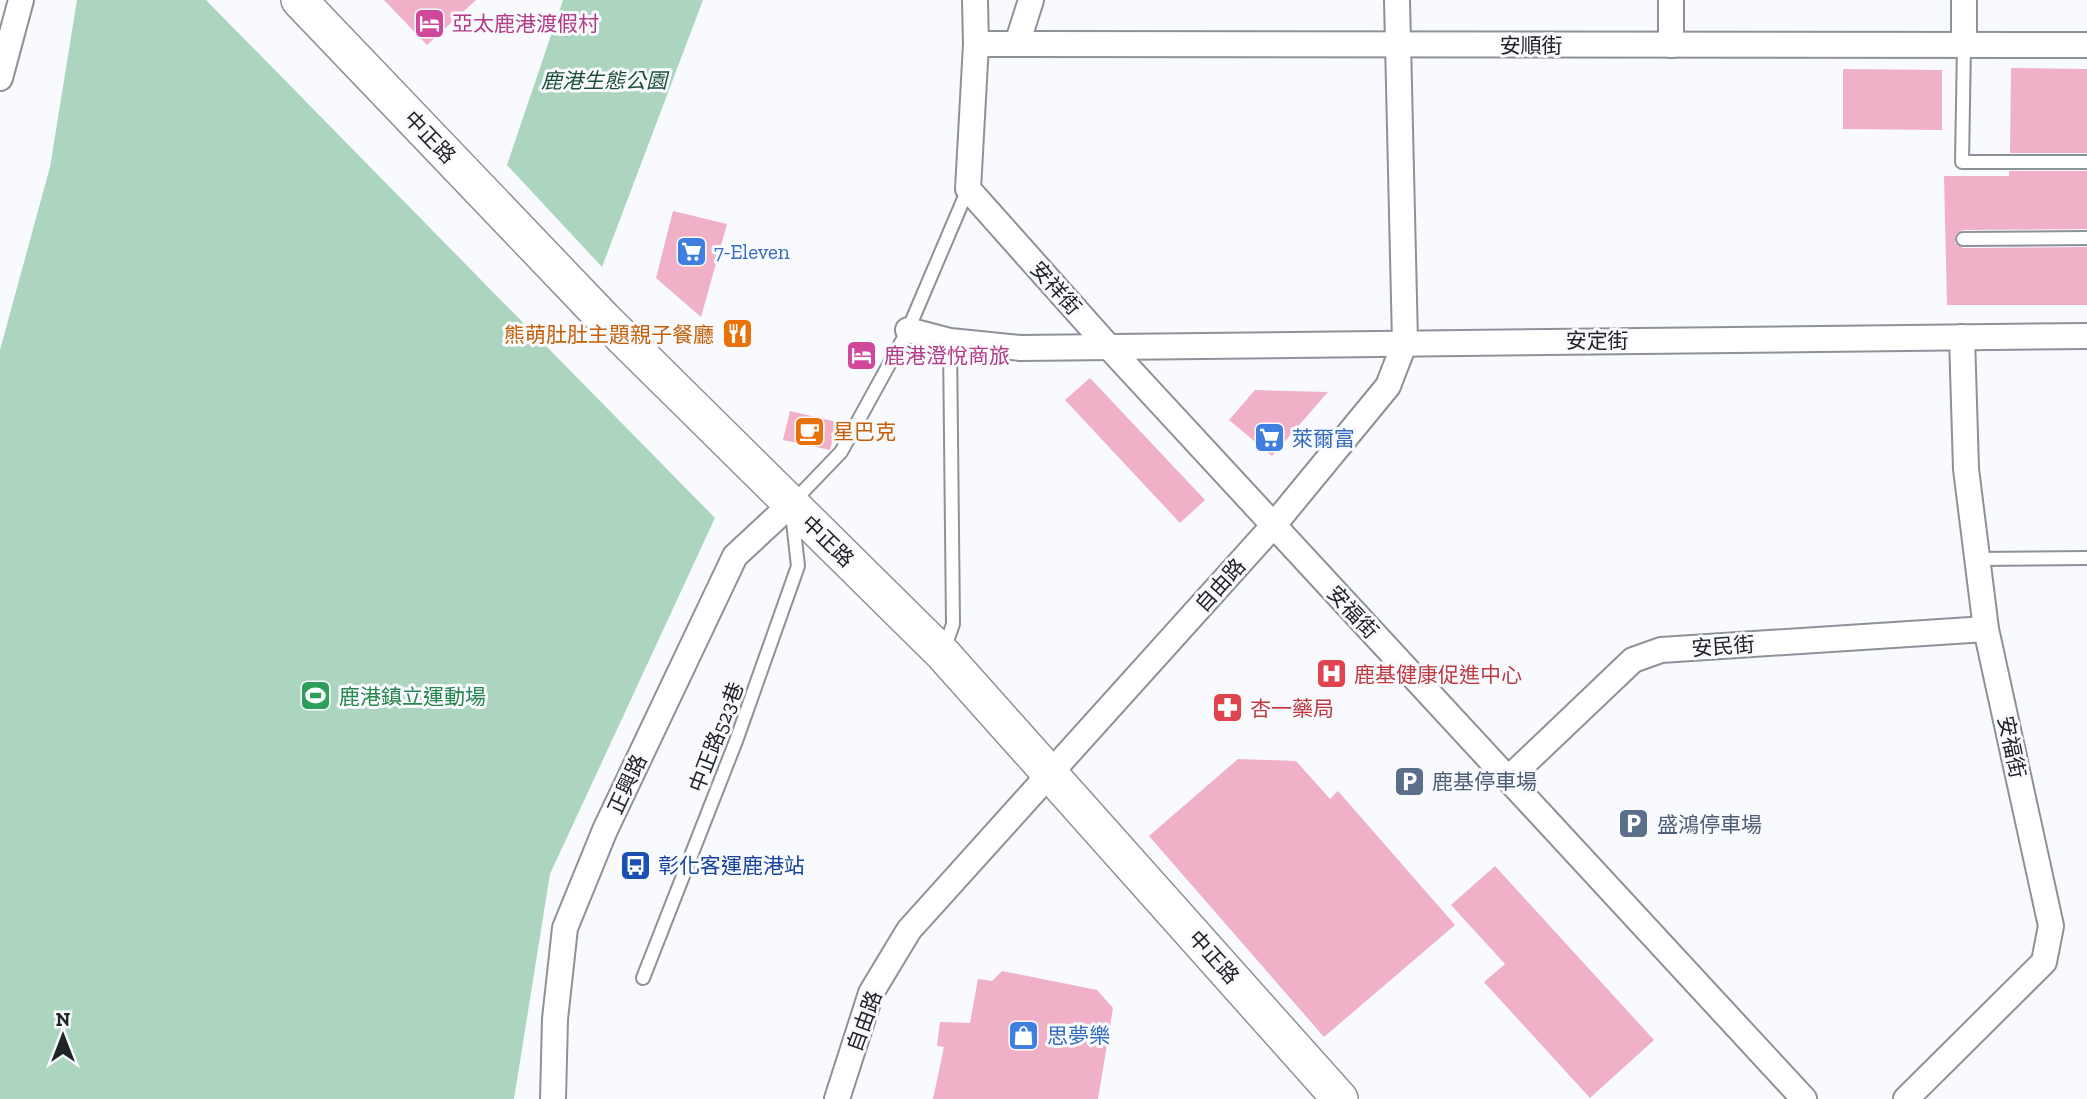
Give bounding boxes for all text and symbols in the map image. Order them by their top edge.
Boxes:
hotel icon: 亞太鹿港渡假村 [412,6,446,40]
place label: 亞太鹿港渡假村 [452,11,599,36]
street label: 安順街 [1500,33,1563,58]
park label: 鹿港生態公園 [541,68,670,93]
street label: 中正路 [399,106,461,168]
supermarket icon: 7-Eleven [674,234,708,268]
place label: 7-Eleven [714,239,790,264]
street label: 安祥街 [1026,256,1086,320]
restaurant icon: 熊萌肚肚主題親子餐廳 [720,317,754,351]
place label: 熊萌肚肚主題親子餐廳 [504,322,714,347]
street label: 安定街 [1566,328,1629,353]
hotel icon: 鹿港澄悅商旅 [844,338,878,372]
place label: 鹿港澄悅商旅 [884,343,1010,368]
cafe icon: 星巴克 [793,414,827,448]
place label: 星巴克 [833,419,896,444]
supermarket icon: 萊爾富 [1252,421,1286,455]
place label: 萊爾富 [1292,426,1355,451]
street label: 中正路 [797,510,859,572]
street label: 自由路 [1190,553,1250,617]
street label: 安福街 [1322,580,1384,644]
street label: 安民街 [1691,631,1755,661]
hospital icon: 鹿基健康促進中心 [1314,657,1348,691]
place label: 鹿基健康促進中心 [1354,662,1522,687]
street label: 中正路523巷 [684,678,748,796]
sports icon: 鹿港鎮立運動場 [299,679,333,713]
place label: 鹿港鎮立運動場 [339,684,486,709]
pharmacy icon: 杏一藥局 [1210,691,1244,725]
place label: 杏一藥局 [1250,696,1334,721]
street label: 安福街 [1993,714,2031,780]
street label: 正興路 [602,750,652,818]
parking icon: 鹿基停車場 [1392,764,1426,798]
place label: 鹿基停車場 [1432,769,1537,794]
parking icon: 盛鴻停車場 [1617,807,1651,841]
place label: 盛鴻停車場 [1657,812,1762,837]
bus stop icon: 彰化客運鹿港站 [618,848,652,882]
place label: 彰化客運鹿港站 [658,853,805,878]
street label: 中正路 [1184,925,1244,989]
street label: 自由路 [841,987,887,1055]
north arrow [28,1001,98,1071]
text: N [56,1008,70,1031]
shop icon: 思夢樂 [1007,1018,1041,1052]
place label: 思夢樂 [1047,1023,1110,1048]

